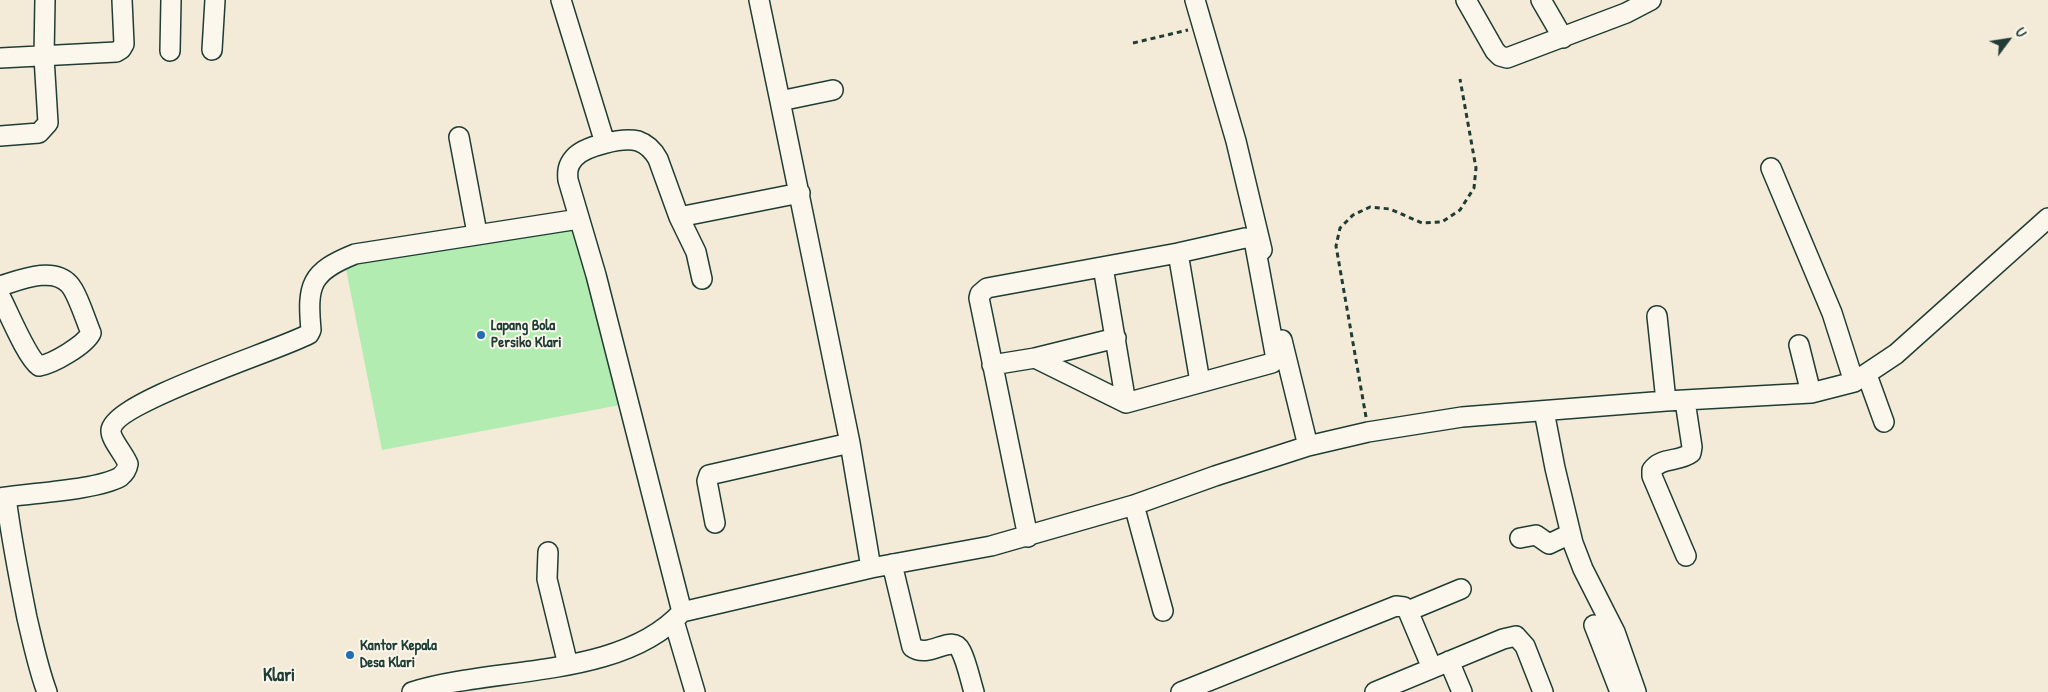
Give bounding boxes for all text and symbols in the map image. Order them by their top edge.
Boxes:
north arrow [1983,15,2033,65]
text: U [2011,24,2031,40]
place label: Lapang Bola Persiko Klari [491,317,562,352]
marker: Lapang Bola Persiko Klari [475,329,487,341]
place label: Kantor Kepala Desa Klari [360,637,437,672]
marker: Kantor Kepala Desa Klari [344,649,356,661]
district label: Klari [263,665,295,687]

